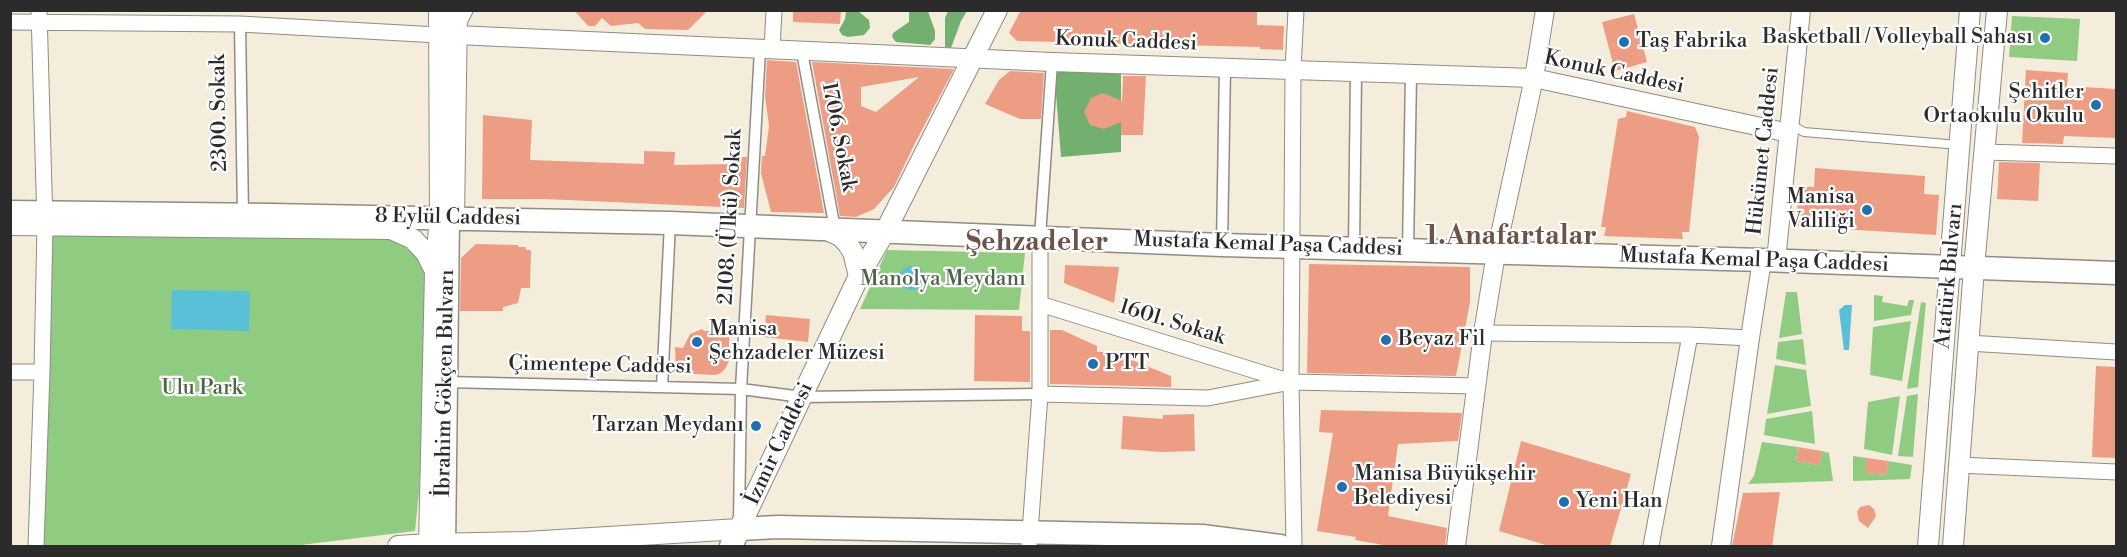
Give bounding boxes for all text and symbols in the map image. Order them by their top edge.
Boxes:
place label: Basketball / Volleyball Sahası [1762,25,2033,51]
street label: Konuk Caddesi [1054,27,1198,57]
place label: Taş Fabrika [1636,29,1747,55]
marker: Basketball / Volleyball Sahası [2038,31,2052,45]
marker: Taş Fabrika [1617,35,1631,49]
street label: Konuk Caddesi [1542,46,1686,100]
street label: 2300. Sokak [206,54,234,172]
street label: Hükümet Caddesi [1743,66,1785,236]
street label: 1706. Sokak [815,80,861,194]
place label: Şehitler Ortaokulu Okulu [1923,80,2084,130]
marker: Şehitler Ortaokulu Okulu [2089,98,2103,112]
street label: 2108. (Ülkü) Sokak [714,128,748,306]
place label: Manisa Valiliği [1787,185,1855,235]
street label: Atatürk Bulvarı [1931,202,1969,350]
marker: Manisa Valiliği [1860,203,1874,217]
street label: 8 Eylül Caddesi [375,204,521,232]
district label: 1.Anafartalar [1425,222,1597,254]
district label: Şehzadeler [966,228,1108,260]
street label: Mustafa Kemal Paşa Caddesi [1133,228,1403,262]
street label: Mustafa Kemal Paşa Caddesi [1619,244,1889,278]
park label: Manolya Meydanı [860,267,1026,293]
street label: İbrahim Gökçen Bulvarı [431,269,461,497]
street label: 1601. Sokak [1116,295,1228,351]
place label: Manisa Şehzadeler Müzesi [709,317,885,367]
place label: Beyaz Fil [1398,327,1485,353]
marker: Beyaz Fil [1379,333,1393,347]
marker: Manisa Şehzadeler Müzesi [690,335,704,349]
place label: PTT [1105,351,1149,377]
street label: Çimentepe Caddesi [508,352,692,380]
marker: PTT [1086,357,1100,371]
park label: Ulu Park [161,376,243,402]
street label: İzmir Caddesi [741,379,819,509]
place label: Tarzan Meydanı [592,413,744,439]
marker: Tarzan Meydanı [749,419,763,433]
place label: Manisa Büyükşehir Belediyesi [1354,462,1536,512]
marker: Manisa Büyükşehir Belediyesi [1335,480,1349,494]
place label: Yeni Han [1576,489,1663,515]
marker: Yeni Han [1557,495,1571,509]

